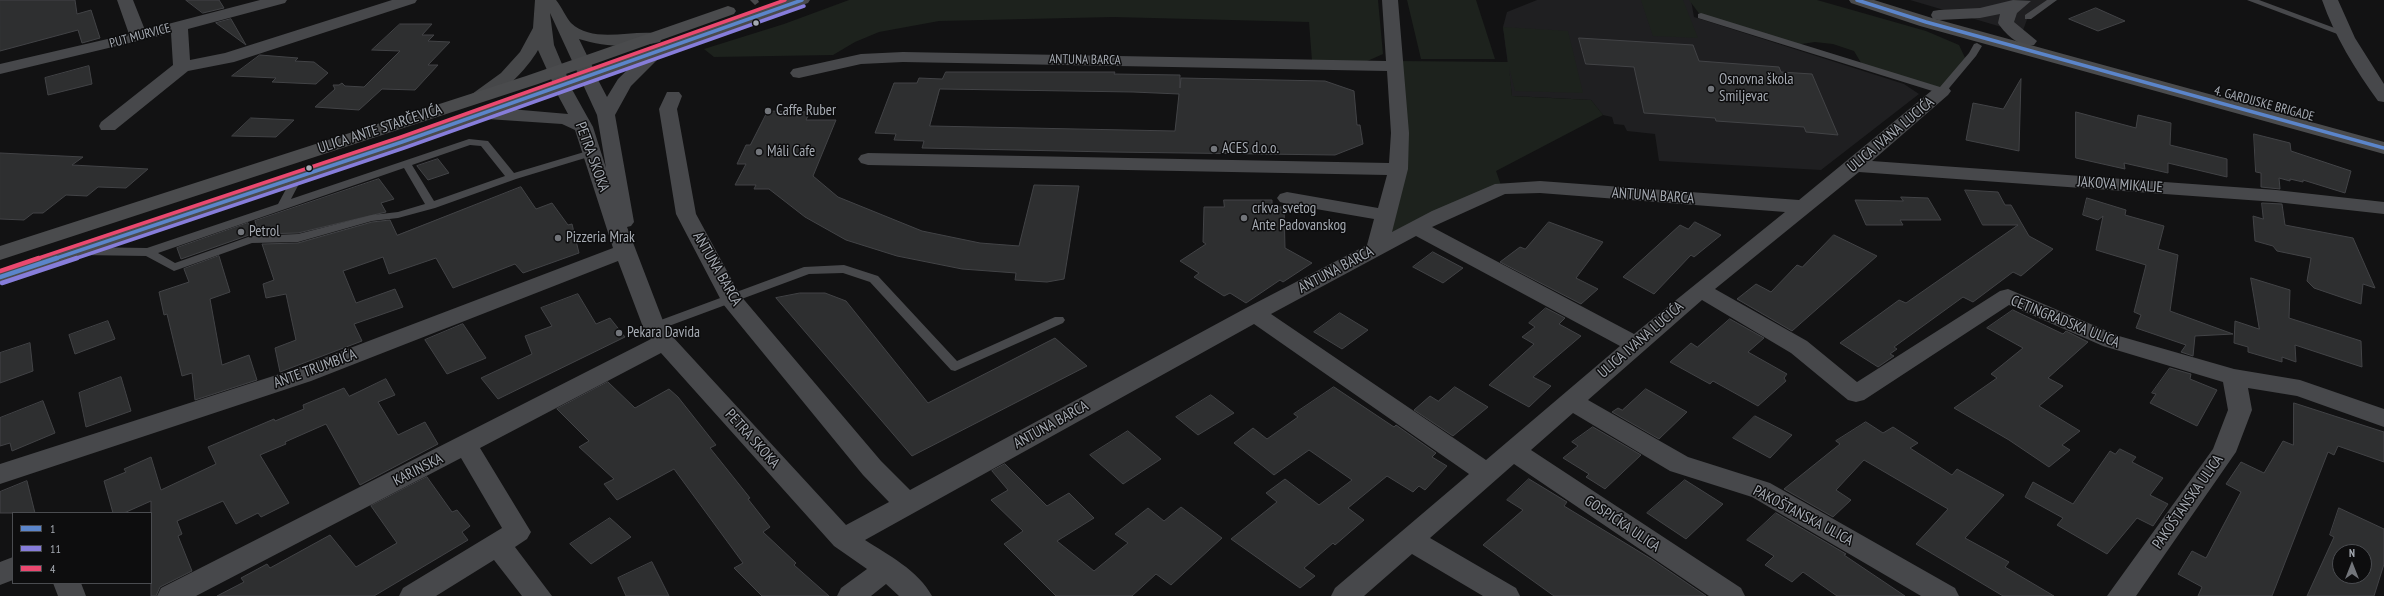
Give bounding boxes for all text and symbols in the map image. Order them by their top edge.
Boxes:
unlabelled marker [751,18,761,28]
street label: PUT MURVICE [108,20,172,52]
street label: ANTUNA BARCA [1049,52,1121,68]
place label: Osnovna škola Smiljevac [1719,71,1794,106]
street label: 4. GARDIJSKE BRIGADE [2212,83,2316,125]
marker: Osnovna škola Smiljevac [1706,84,1716,94]
street label: ULICA IVANA LUCIĆA [1844,94,1938,176]
street label: ULICA ANTE STARČEVIĆA [316,100,444,158]
place label: Caffe Ruber [776,102,836,120]
marker: Caffe Ruber [763,106,773,116]
street label: PETRA SKOKA [571,120,613,194]
place label: ACES d.o.o. [1222,140,1279,158]
place label: Máli Cafe [767,143,815,161]
marker: ACES d.o.o. [1209,144,1219,154]
marker: Máli Cafe [754,147,764,157]
unlabelled marker [304,163,314,173]
street label: JAKOVA MIKALJE [2077,173,2163,197]
street label: ANTUNA BARCA [1611,184,1695,208]
place label: crkva svetog Ante Padovanskog [1252,200,1346,235]
marker: crkva svetog Ante Padovanskog [1239,213,1249,223]
place label: Petrol [249,223,280,241]
marker: Petrol [236,227,246,237]
place label: Pizzeria Mrak [566,229,635,247]
street label: ANTUNA BARCA [689,229,745,309]
marker: Pizzeria Mrak [553,233,563,243]
street label: ANTUNA BARCA [1295,243,1377,297]
street label: CETINGRADSKA ULICA [2008,292,2122,352]
street label: ULICA IVANA LUCIĆA [1594,298,1688,382]
place label: Pekara Davida [627,324,700,342]
marker: Pekara Davida [614,328,624,338]
street label: ANTE TRUMBIĆA [271,346,359,392]
street label: ANTUNA BARCA [1011,397,1091,453]
street label: PETRA SKOKA [721,406,783,472]
street label: KARINSKA [390,450,446,490]
street label: PAKOŠTANSKA ULICA [2149,451,2227,553]
street label: PAKOŠTANSKA ULICA [1750,482,1856,550]
street label: GOSPIĆKA ULICA [1581,492,1663,556]
legend [12,512,152,584]
text: 1 [50,521,55,536]
text: 11 [50,541,61,556]
north arrow [2332,544,2372,584]
text: N [2349,546,2355,560]
text: 4 [50,561,55,576]

